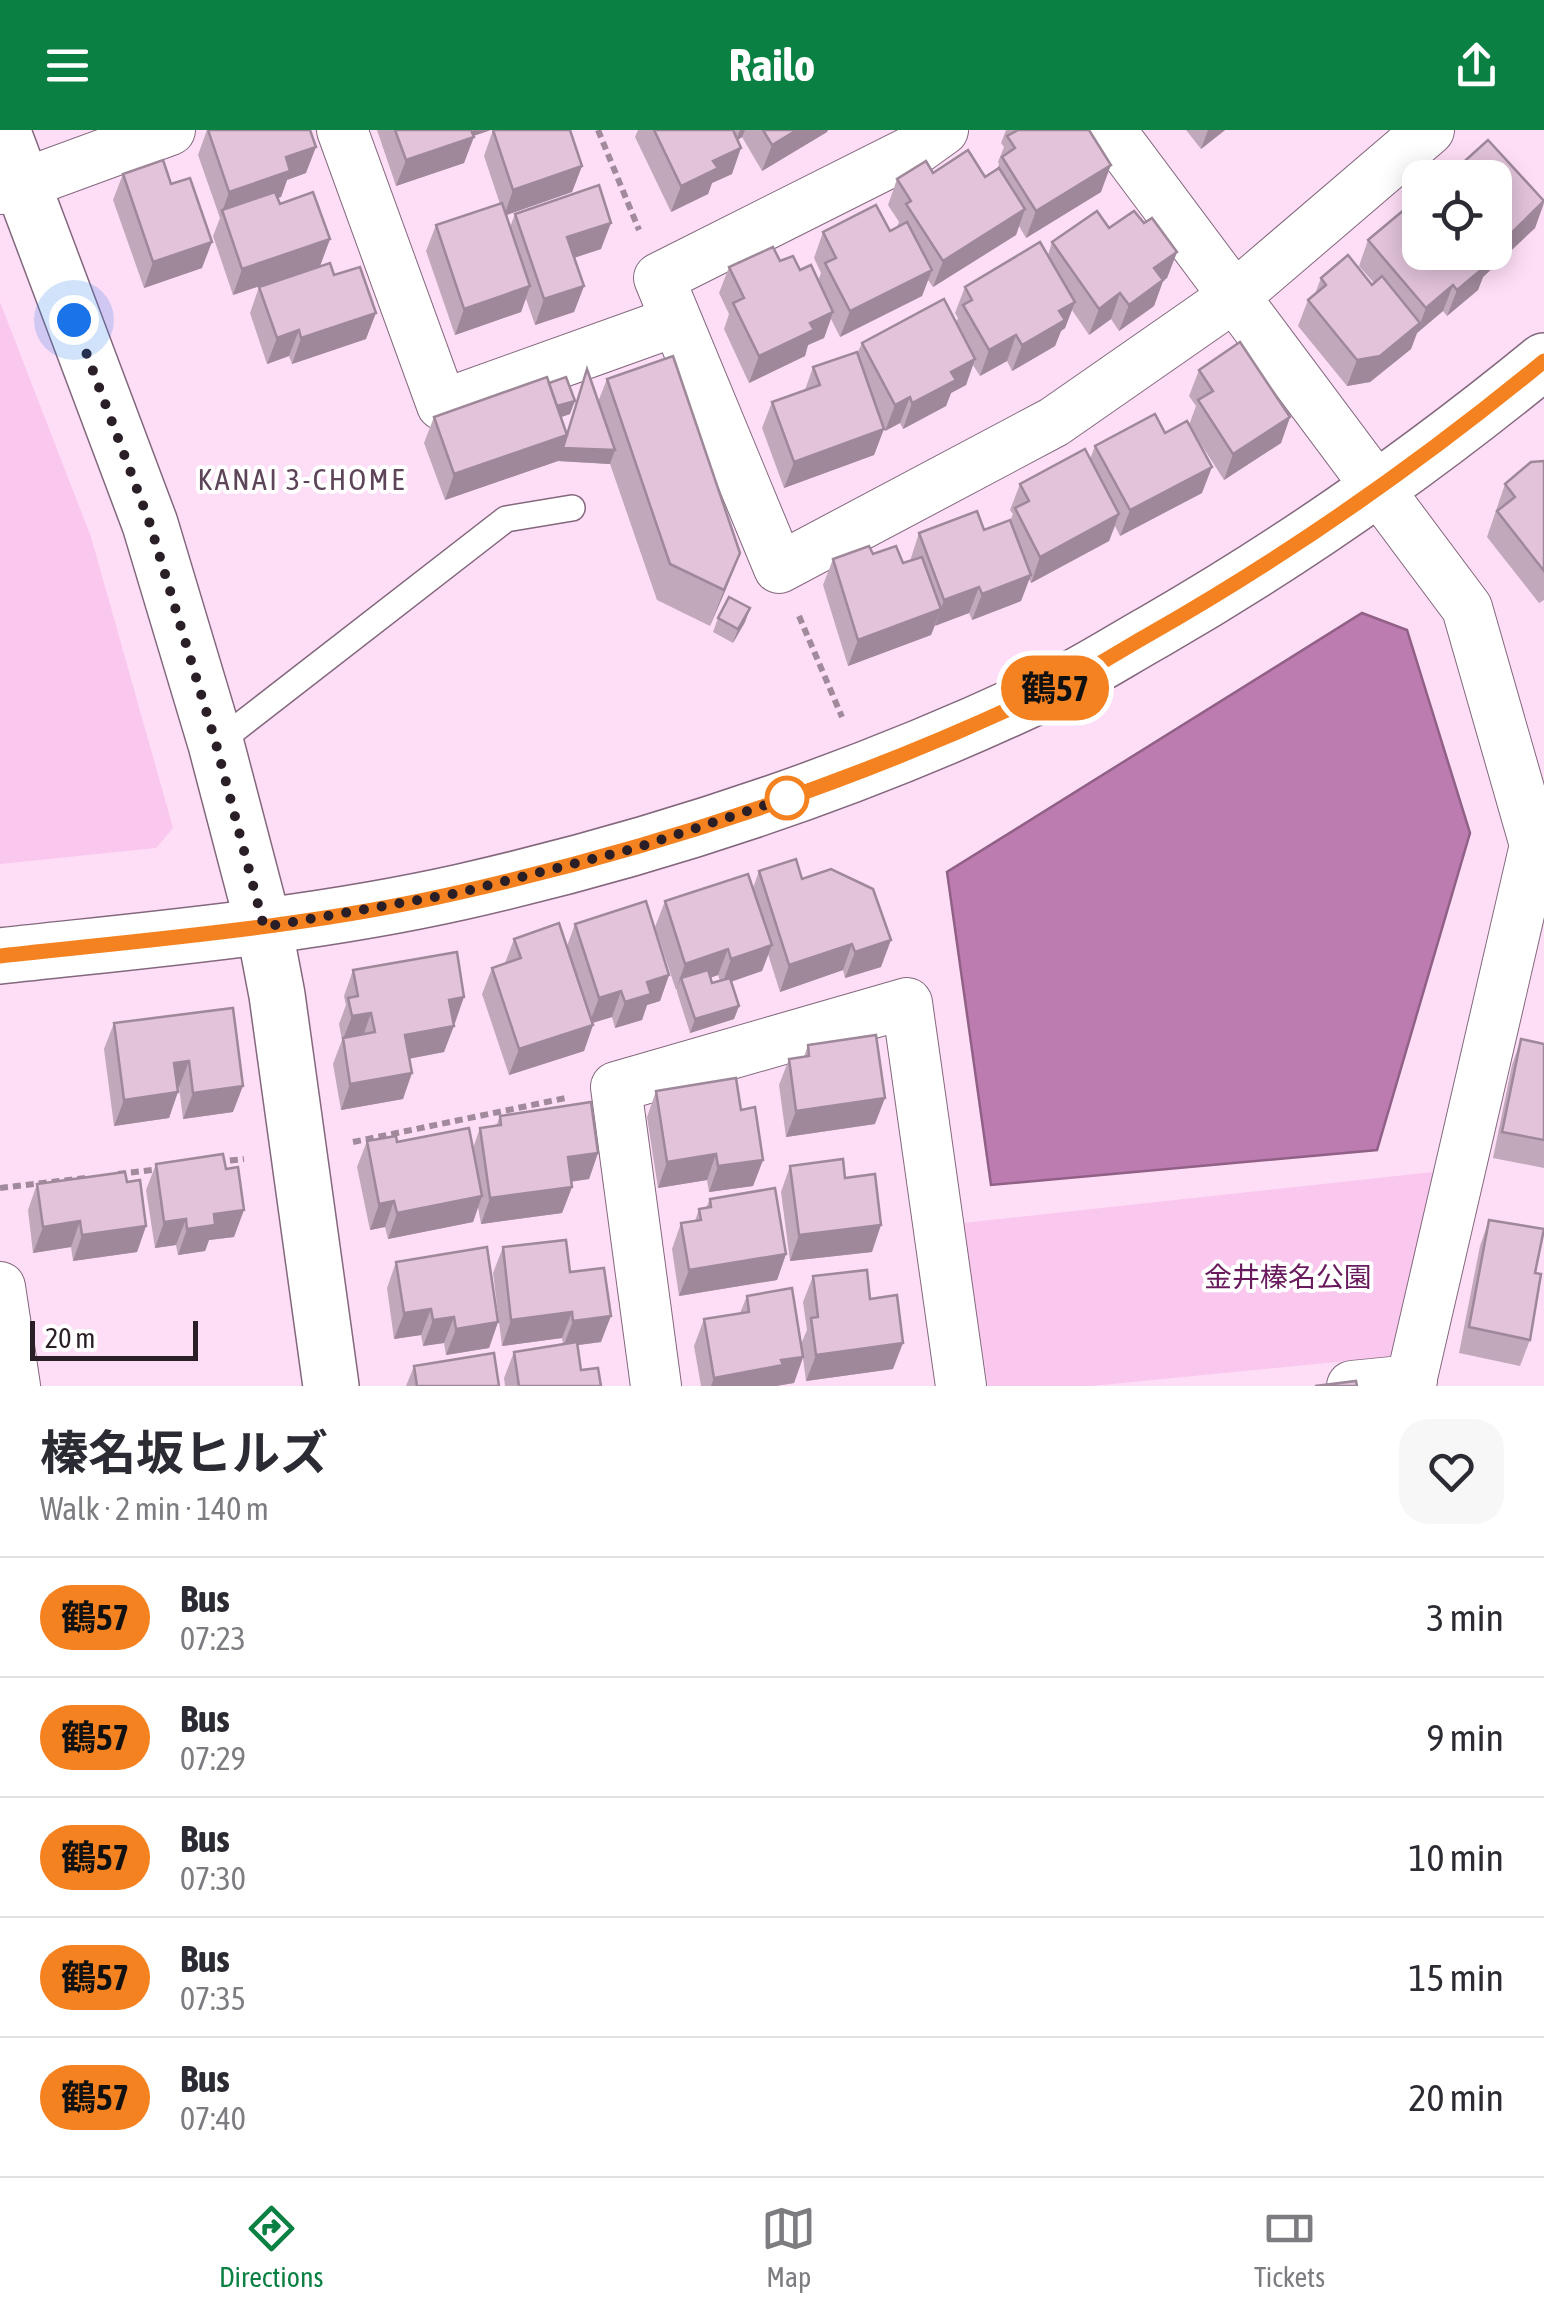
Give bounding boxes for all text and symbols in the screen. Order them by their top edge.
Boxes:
icon: menu [40,38,95,93]
icon: share [1449,38,1504,93]
text: Railo [729,39,815,91]
map controls [1402,160,1512,270]
button: locate [1402,160,1512,270]
your location [49,295,99,345]
district label: KANAI 3-CHOME [198,462,407,496]
line badge: 鶴57 [998,656,1112,720]
text: 鶴57 [1021,668,1089,708]
unlabelled marker [766,777,808,819]
park label: 金井榛名公園 [1204,1261,1372,1293]
scale bar [30,1316,198,1360]
text: 20 m [45,1322,95,1354]
button: heart [1399,1419,1504,1524]
text: 榛名坂ヒルズ [40,1425,328,1480]
text: Walk · 2 min · 140 m [40,1490,269,1527]
text: Bus [180,1577,230,1620]
text: 3 min [1426,1596,1504,1639]
text: 鶴57 [61,1597,129,1637]
text: 07:23 [180,1620,246,1657]
text: Bus [180,1697,230,1740]
text: 9 min [1426,1716,1504,1759]
text: 鶴57 [61,1717,129,1757]
text: 07:29 [180,1740,246,1777]
text: Bus [180,1817,230,1860]
text: 10 min [1409,1836,1504,1879]
text: 鶴57 [61,1837,129,1877]
text: 07:30 [180,1860,246,1897]
text: Bus [180,1937,230,1980]
text: 15 min [1409,1956,1504,1999]
text: 鶴57 [61,1957,129,1997]
text: 07:35 [180,1980,246,2017]
text: Bus [180,2057,230,2100]
text: 20 min [1409,2076,1504,2119]
text: 鶴57 [61,2077,129,2117]
text: 07:40 [180,2100,246,2137]
tab: Directions [219,2201,323,2293]
tab: Map [761,2201,816,2293]
tab: Tickets [1254,2201,1325,2293]

